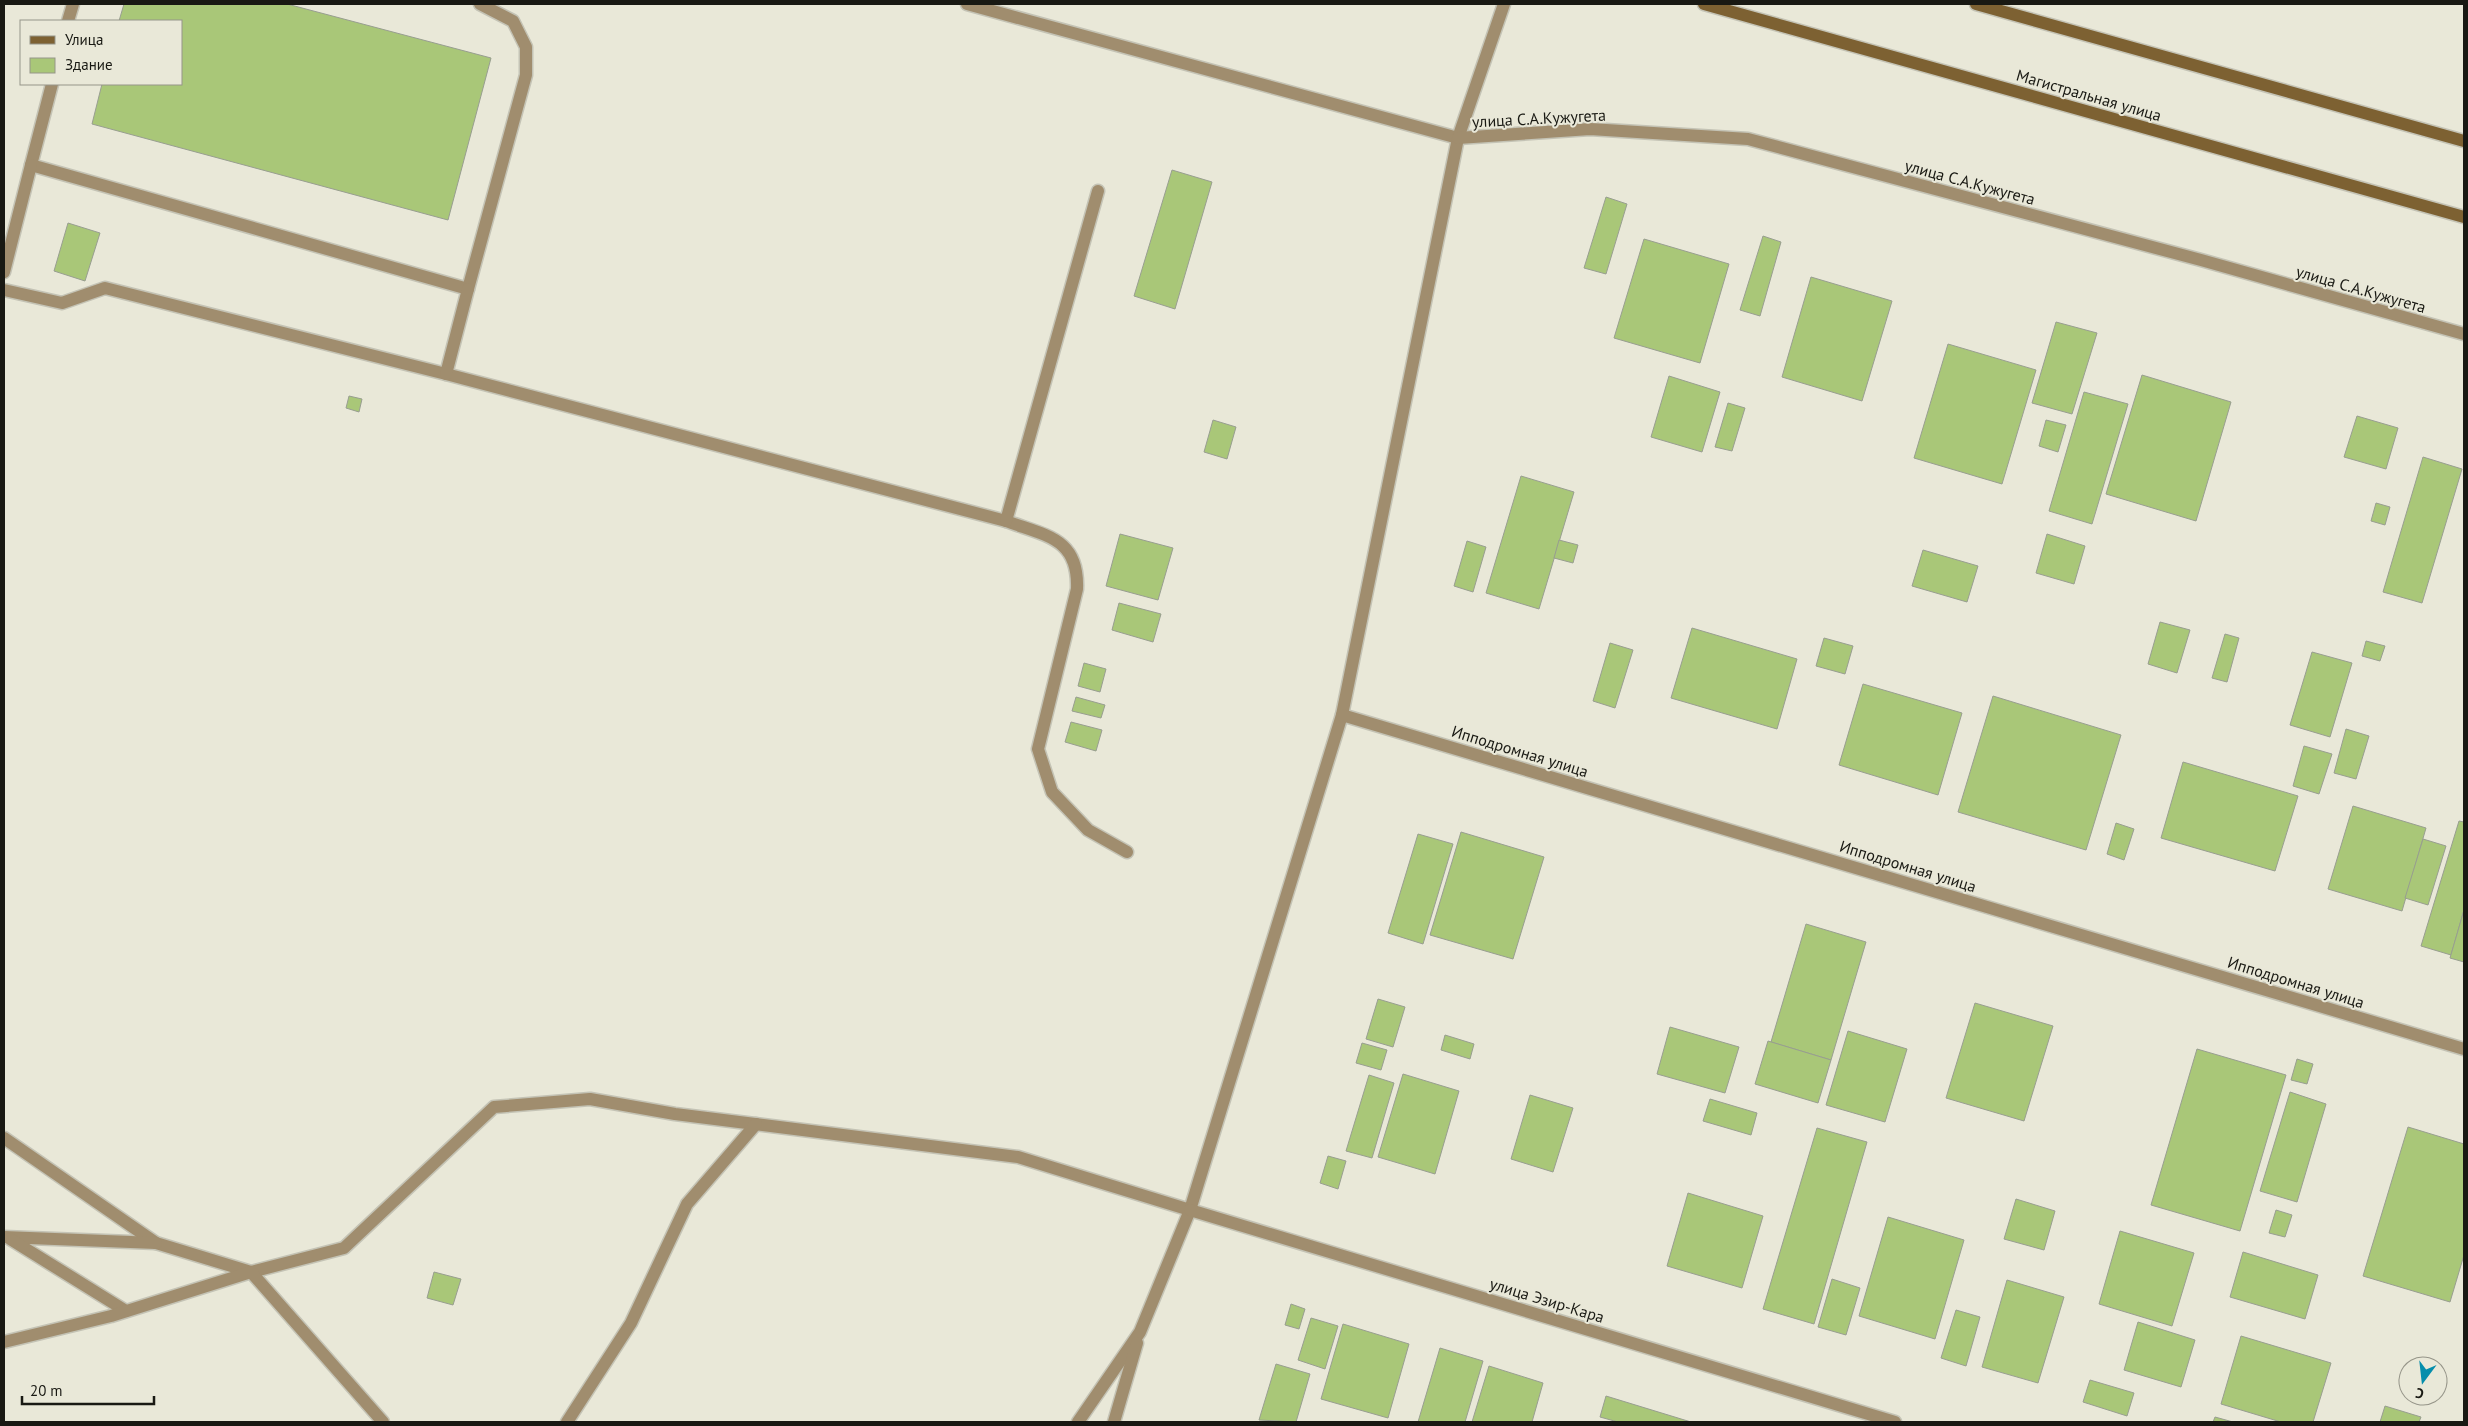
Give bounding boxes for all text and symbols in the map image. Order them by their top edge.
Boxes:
legend [20,20,182,85]
text: Улица [65,30,103,49]
text: Здание [65,55,113,74]
street label: Магистральная улица [2014,65,2164,125]
street label: улица С.А.Кужугета [1472,105,1606,131]
street label: улица С.А.Кужугета [1903,155,2037,209]
street label: улица С.А.Кужугета [2294,261,2428,317]
street label: Ипподромная улица [1449,721,1591,781]
street label: Ипподромная улица [1837,836,1979,896]
street label: Ипподромная улица [2225,952,2367,1012]
street label: улица Эзир-Кара [1487,1273,1607,1327]
north arrow [2398,1356,2448,1406]
scale bar [22,1374,155,1406]
text: 20 m [30,1381,63,1400]
text: С [2413,1384,2426,1403]

